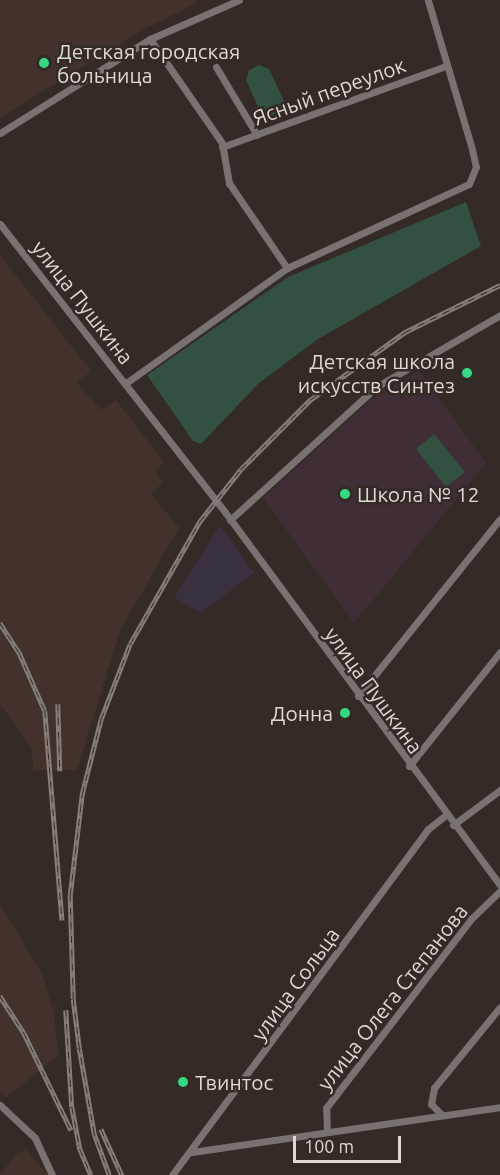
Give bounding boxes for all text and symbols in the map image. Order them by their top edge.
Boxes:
place label: Детская городская больница [57,38,240,88]
street label: Ясный переулок [249,52,409,130]
marker: Детская городская больница [35,54,53,72]
street label: улица Пушкина [27,235,139,369]
place label: Детская школа искусств Синтез [298,348,455,398]
marker: Детская школа искусств Синтез [460,366,474,380]
place label: Школа № 12 [357,481,480,507]
marker: Школа № 12 [338,487,352,501]
street label: улица Пушкина [320,622,428,758]
place label: Донна [271,700,333,726]
marker: Донна [338,706,352,720]
street label: улица Олега Степанова [311,899,473,1095]
street label: улица Сольца [246,923,344,1045]
place label: Твинтос [195,1069,273,1095]
marker: Твинтос [176,1075,190,1089]
scale bar [296,1124,404,1162]
text: 100 m [304,1136,354,1156]

